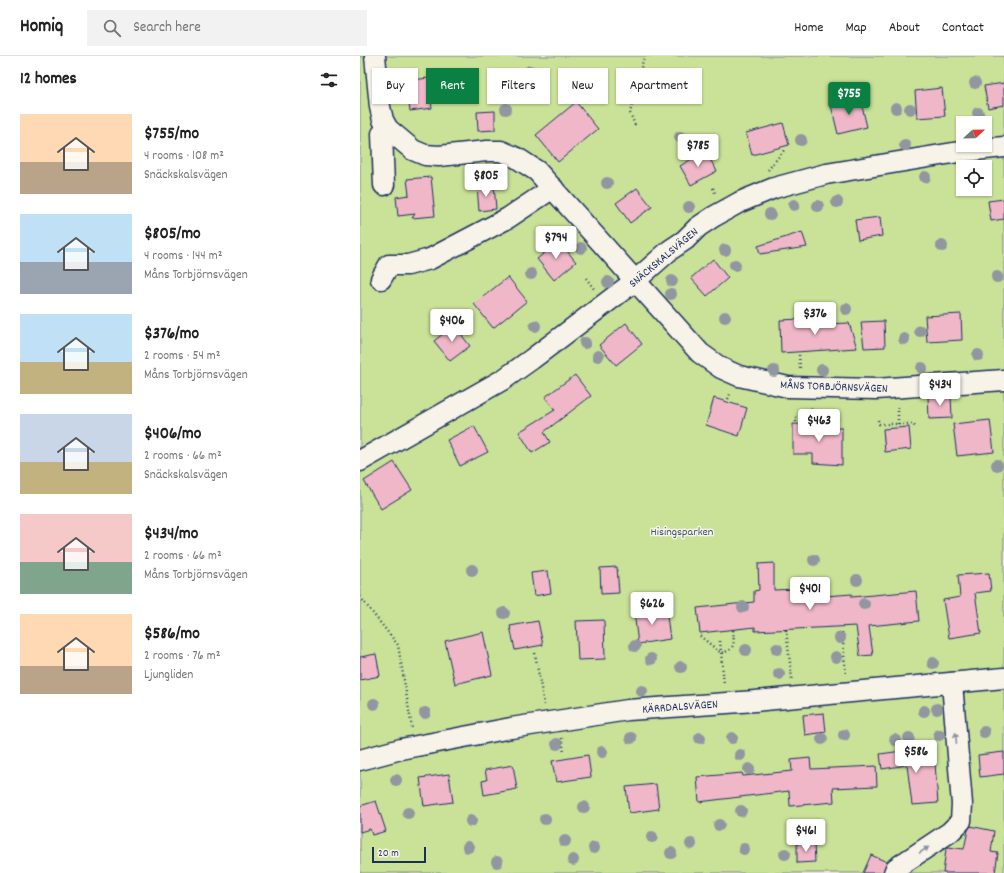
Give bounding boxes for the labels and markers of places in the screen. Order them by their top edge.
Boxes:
pin: $755 [825,82,873,116]
pin: $785 [674,134,722,168]
pin: $805 [462,164,510,198]
pin: $794 [532,226,580,260]
pin: $376 [791,302,839,336]
pin: $406 [428,309,476,343]
pin: $434 [916,373,964,407]
pin: $463 [795,409,843,443]
pin: $401 [786,577,834,611]
pin: $626 [628,592,676,626]
pin: $586 [892,740,940,774]
pin: $461 [782,819,830,853]

